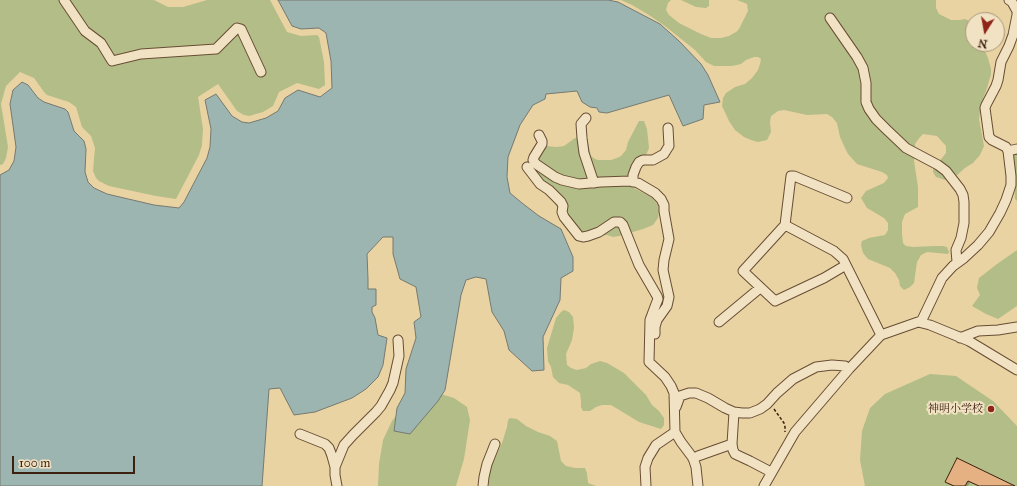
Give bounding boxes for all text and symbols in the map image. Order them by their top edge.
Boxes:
north arrow [965,12,1005,52]
text: N [977,36,989,51]
place label: 神明小学校 [928,402,983,416]
marker: 神明小学校 [986,404,996,414]
scale bar [14,448,137,474]
text: 100 m [19,456,50,470]

